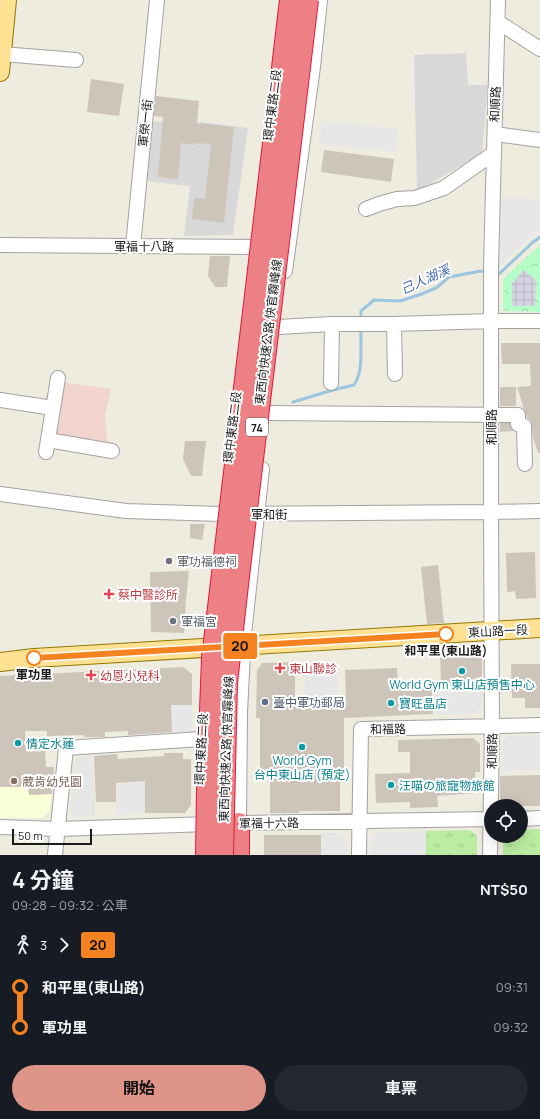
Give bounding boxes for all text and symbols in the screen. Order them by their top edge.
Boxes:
street label: 環中東路二段 [259,68,285,142]
street label: 和順路 [486,86,504,122]
street label: 軍榮一街 [134,98,156,148]
street label: 軍福十八路 [114,238,174,255]
street label: 東西向快速公路 快官霧峰線 [251,258,285,406]
water label: 己人湖溪 [398,259,454,298]
street label: 環中東路二段 [219,390,245,464]
street label: 和順路 [483,409,500,445]
road number: 74 [246,418,268,436]
street label: 軍和街 [251,506,287,523]
place label: 軍功福德祠 [177,553,237,570]
marker: 軍功福德祠 [164,556,174,566]
place label: 蔡中醫診所 [118,586,178,603]
marker: 蔡中醫診所 [103,588,115,600]
place label: 軍福宮 [181,613,217,630]
marker: 軍福宮 [168,616,178,626]
street label: 東山路一段 [468,621,528,641]
marker: 和平里(東山路) [438,626,454,642]
line badge: 20 [222,633,258,659]
text: 20 [231,636,249,655]
place label: 和平里(東山路) [405,642,487,659]
marker: 軍功里 [26,650,42,666]
place label: 東山聯診 [289,660,337,677]
marker: 東山聯診 [274,662,286,674]
place label: 軍功里 [16,666,52,683]
marker: World Gym 東山店預售中心 [457,666,467,676]
place label: 幼恩小兒科 [100,667,160,684]
marker: 幼恩小兒科 [85,669,97,681]
street label: 東西向快速公路 快官霧峰線 [215,676,237,822]
place label: World Gym 東山店預售中心 [389,676,535,693]
place label: 臺中軍功郵局 [273,694,345,711]
place label: 寶旺晶店 [399,695,447,712]
marker: 臺中軍功郵局 [260,697,270,707]
marker: 寶旺晶店 [386,698,396,708]
street label: 環中東路二段 [191,713,211,785]
street label: 和福路 [370,720,406,738]
street label: 和順路 [483,733,501,769]
place label: 情定水蓮 [26,735,74,752]
marker: 情定水蓮 [13,738,23,748]
marker: World Gym 台中東山店 (預定) [297,742,307,752]
place label: World Gym 台中東山店 (預定) [254,752,350,783]
place label: 葳肯幼兒園 [22,773,82,790]
marker: 葳肯幼兒園 [9,776,19,786]
place label: 汪喵の旅寵物旅館 [399,777,495,794]
marker: 汪喵の旅寵物旅館 [386,780,396,790]
map controls [484,799,528,843]
button: locate [484,799,528,843]
street label: 軍福十六路 [239,814,299,832]
scale bar [12,827,92,846]
text: 50 m [18,828,43,843]
text: 4 分鐘 [12,865,74,895]
text: NT$50 [480,879,528,900]
text: 09:28 – 09:32 · 公車 [12,896,128,914]
icon: walk [12,934,34,956]
icon: forward [53,934,75,956]
text: 20 [89,935,107,954]
text: 3 [40,936,47,954]
text: 和平里(東山路) [42,977,146,998]
text: 09:31 [496,978,528,996]
text: 軍功里 [42,1017,87,1038]
text: 09:32 [494,1018,528,1036]
button: 開始 [12,1065,266,1111]
button: 車票 [274,1065,528,1111]

